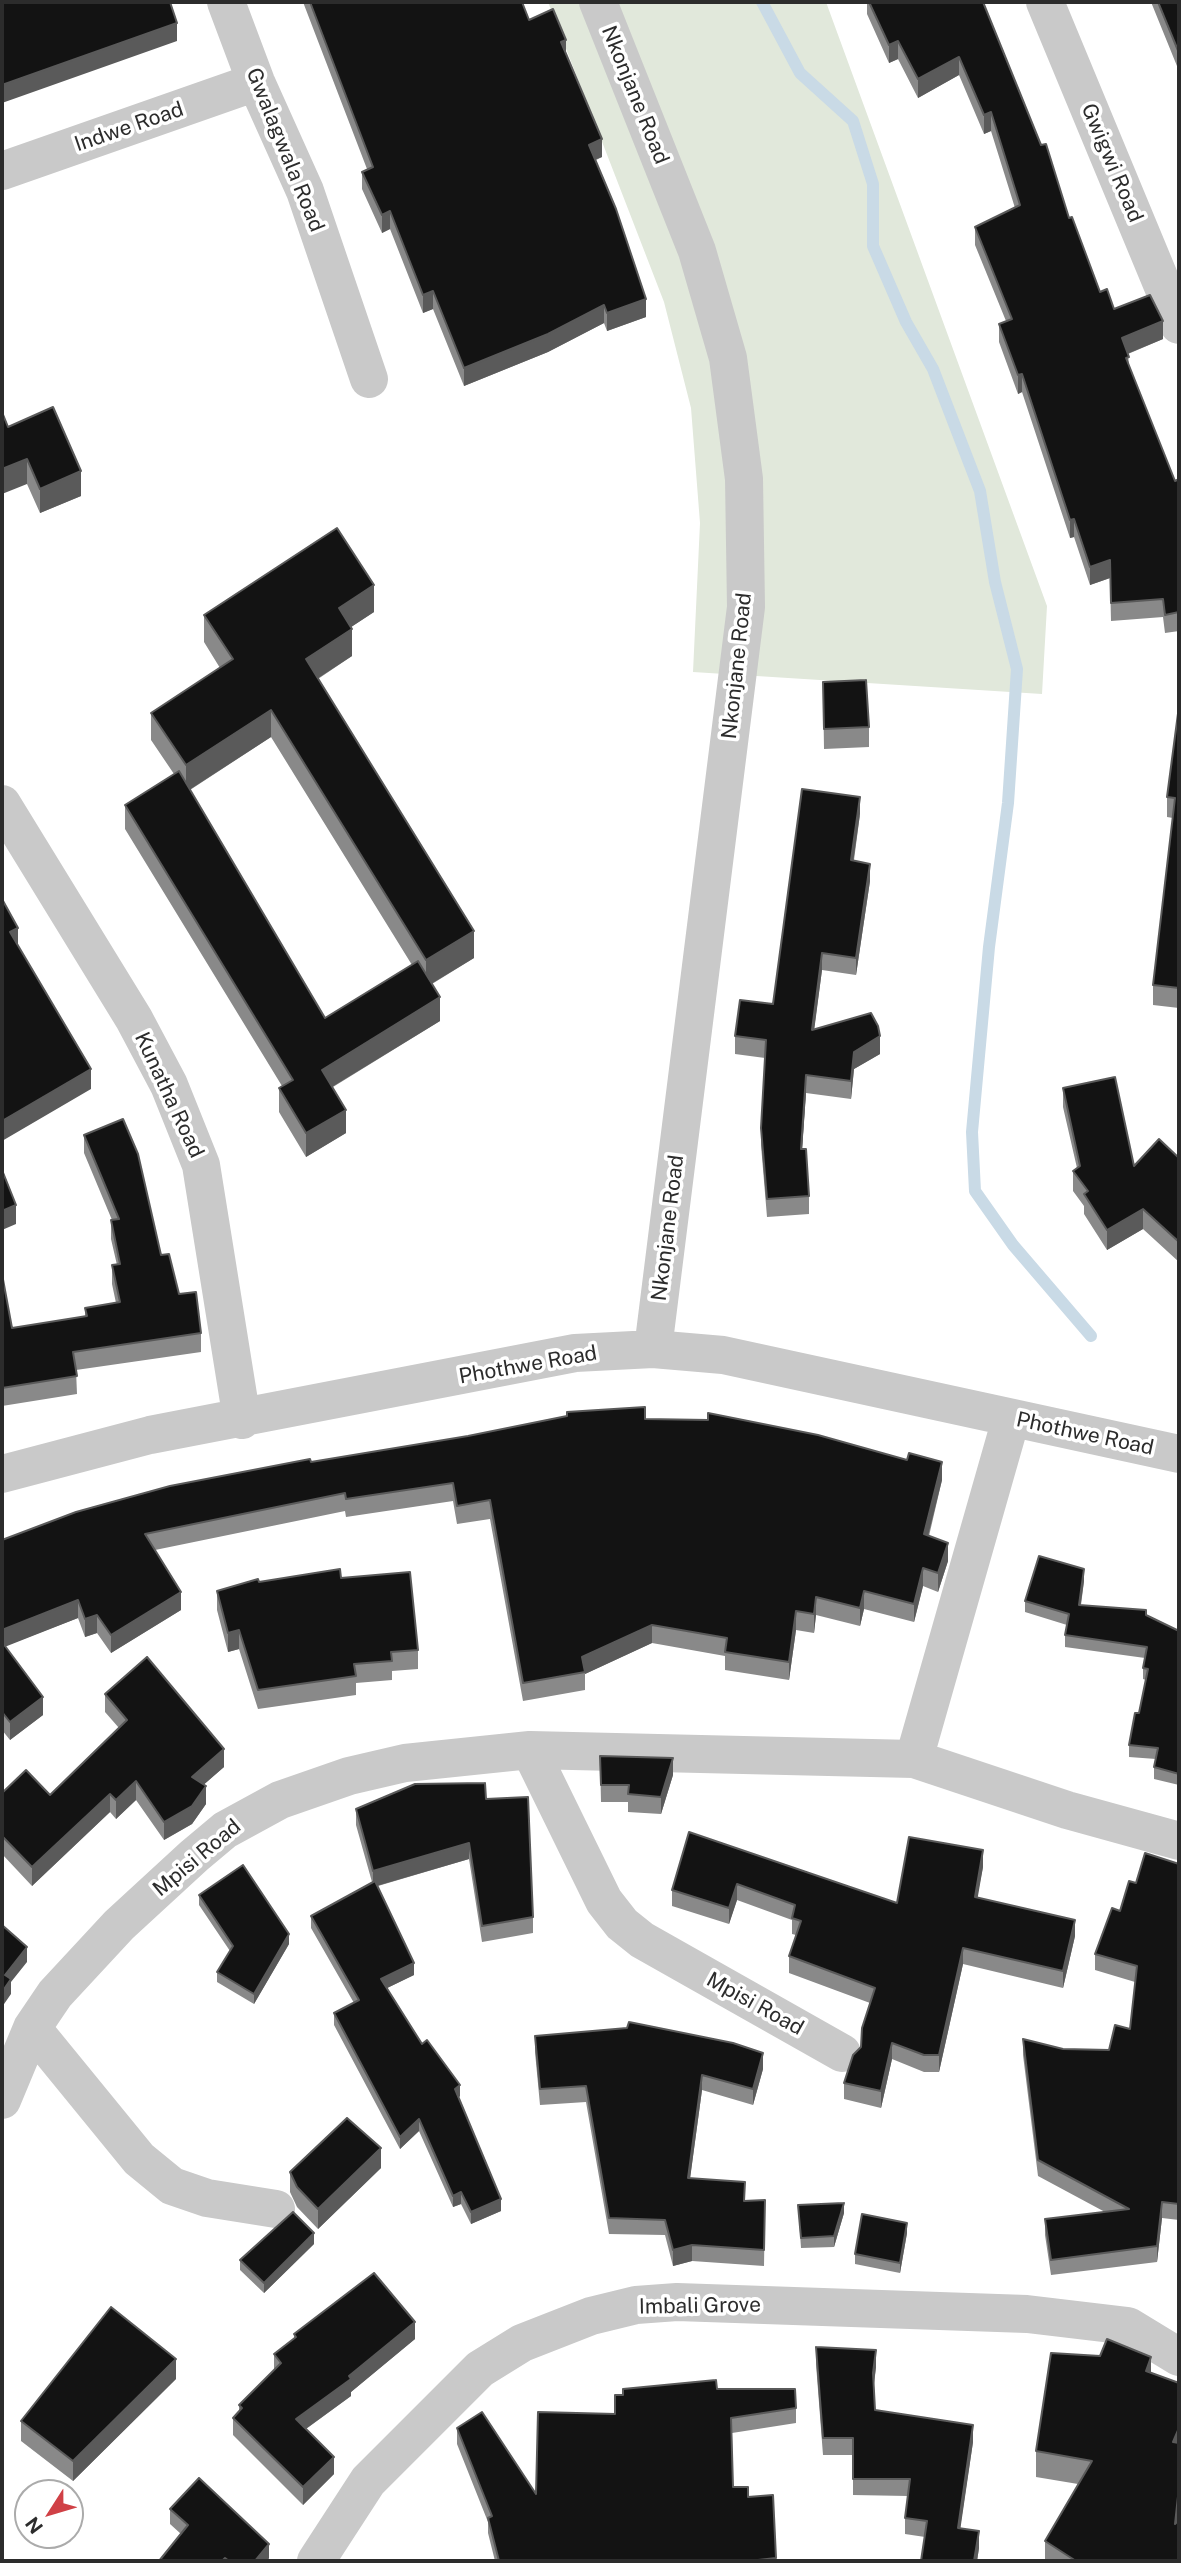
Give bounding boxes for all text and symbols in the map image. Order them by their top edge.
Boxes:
street label: Nkonjane Road [596,22,674,168]
street label: Gwalagwala Road [241,64,329,236]
street label: Indwe Road [71,97,187,157]
street label: Gwigwi Road [1076,100,1148,226]
street label: Nkonjane Road [717,592,757,740]
street label: Kunatha Road [129,1028,209,1162]
street label: Nkonjane Road [647,1153,689,1303]
street label: Phothwe Road [457,1340,599,1390]
street label: Phothwe Road [1014,1407,1156,1461]
street label: Mpisi Road [148,1814,246,1902]
street label: Mpisi Road [702,1967,808,2041]
street label: Imbali Grove [639,2292,761,2320]
north arrow [14,2479,84,2549]
text: N [21,2513,47,2538]

